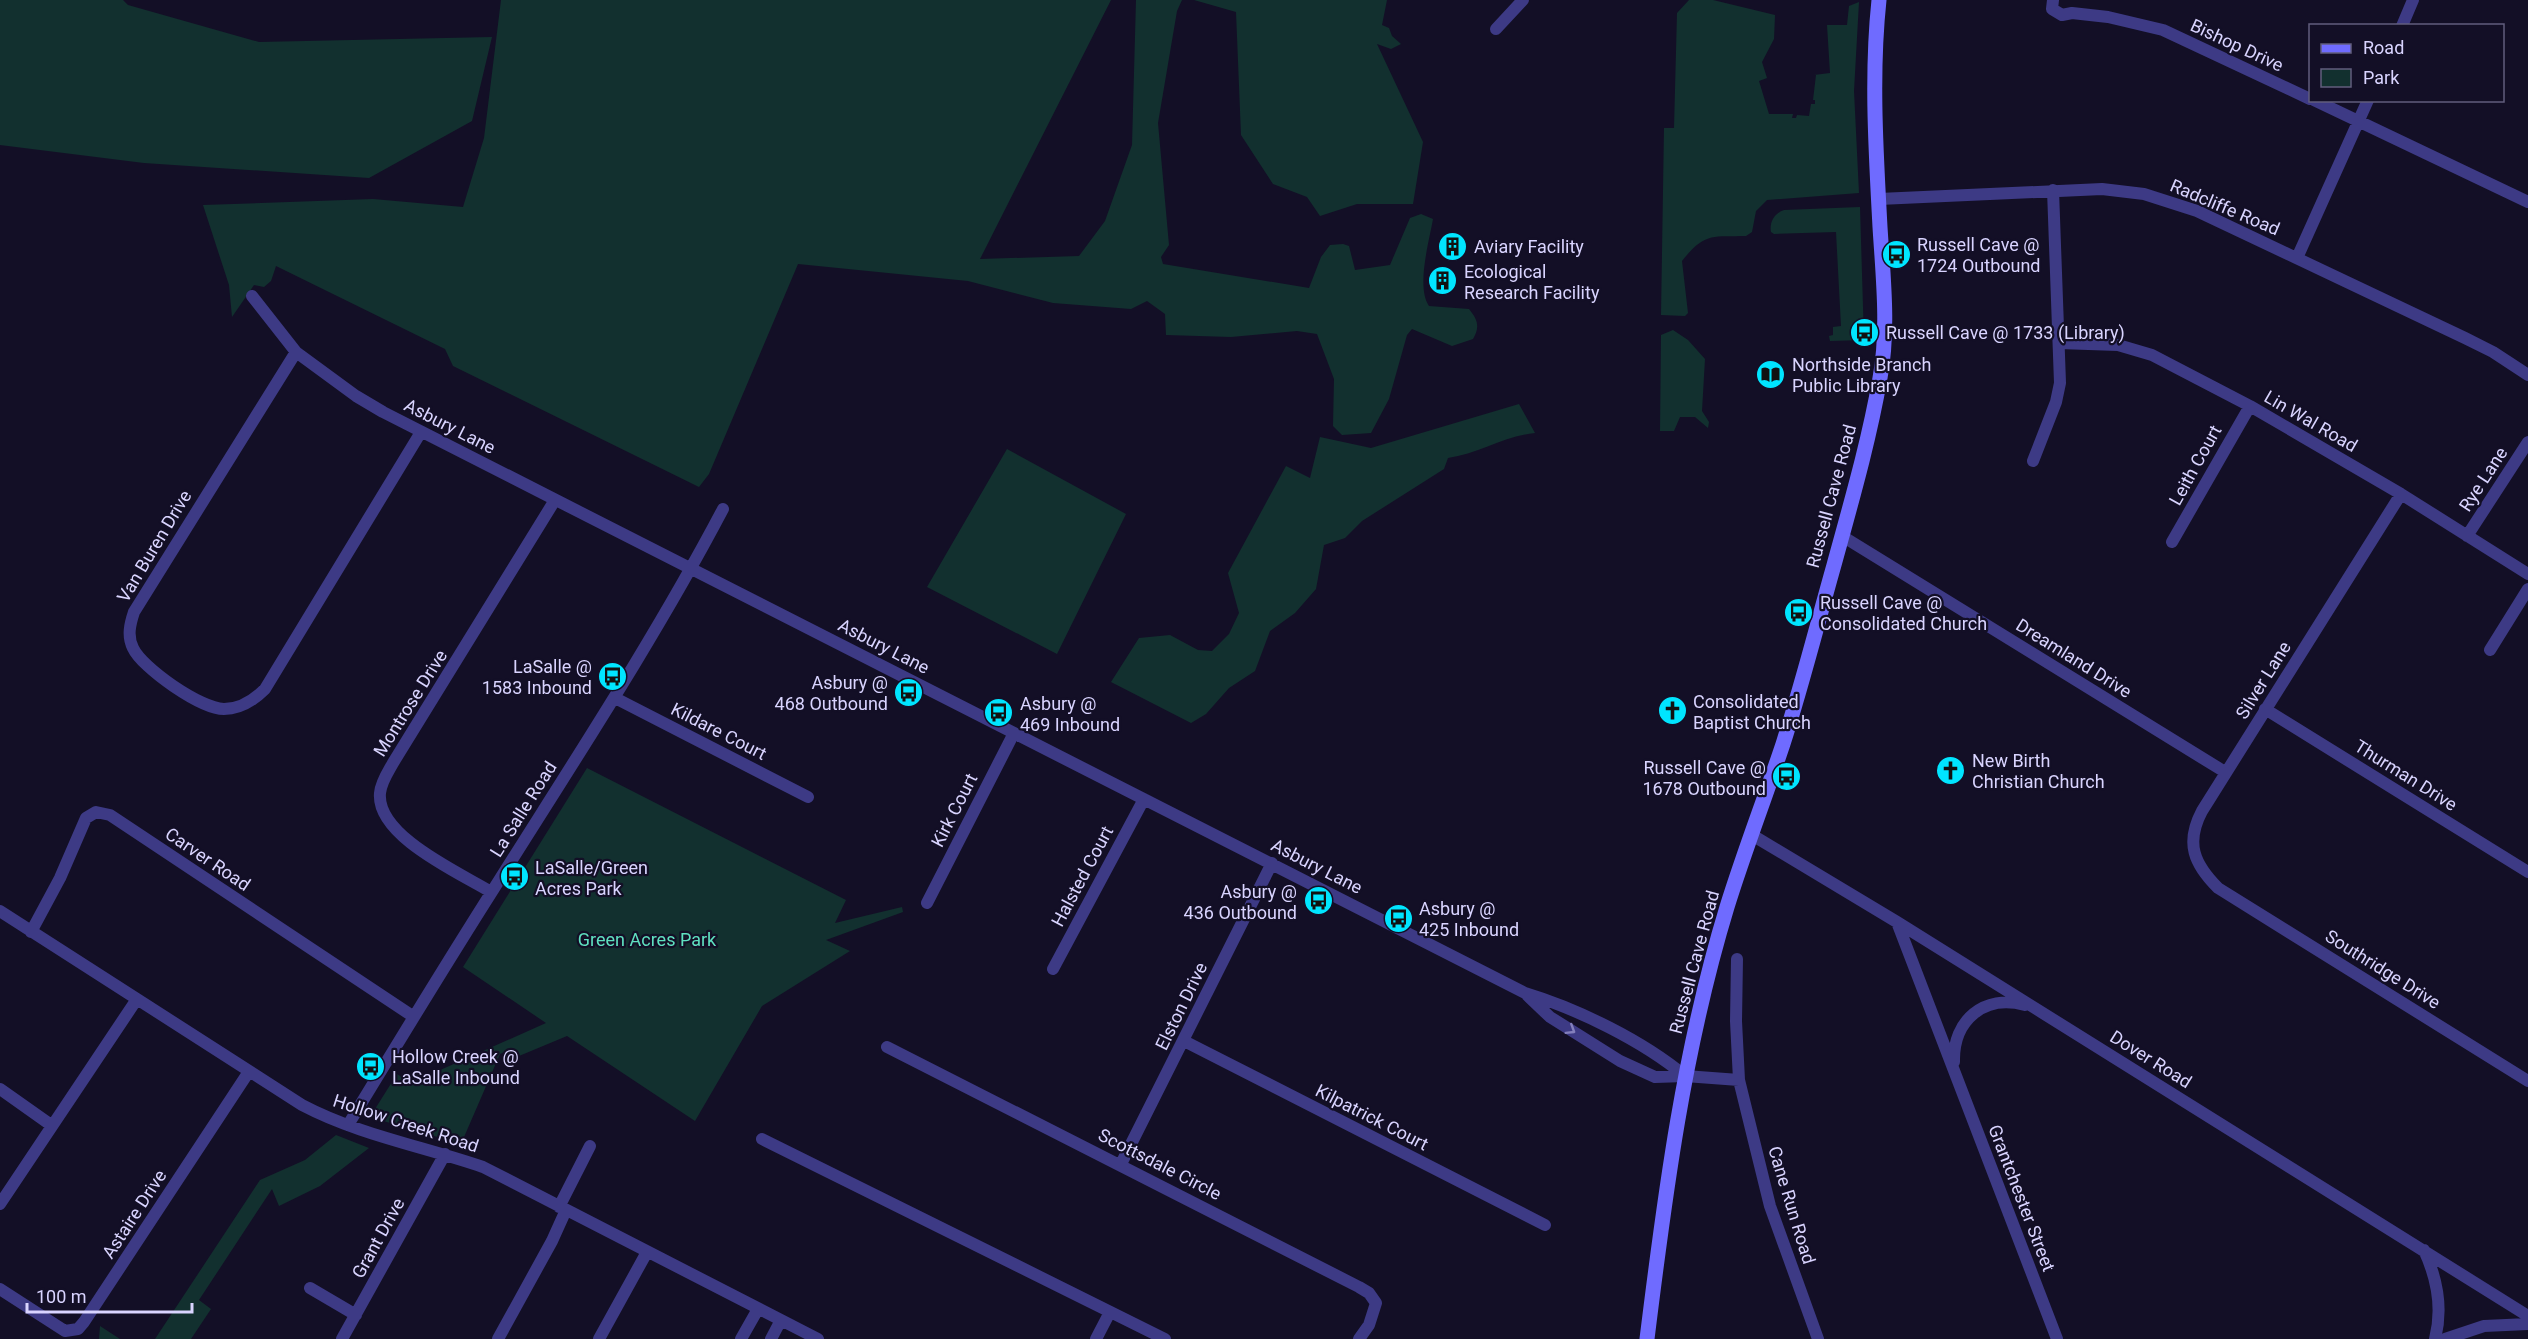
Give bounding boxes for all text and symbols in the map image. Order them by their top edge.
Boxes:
street label: Bishop Drive [2187,14,2287,76]
legend [2309,24,2504,102]
text: Road [2363,37,2404,58]
text: Park [2363,67,2400,88]
street label: Radcliffe Road [2167,175,2283,239]
building icon: Aviary Facility [1437,230,1469,262]
place label: Russell Cave @ 1724 Outbound [1917,234,2041,276]
place label: Aviary Facility [1474,236,1584,257]
bus stop icon: Russell Cave @ 1724 Outbound [1880,238,1912,270]
place label: Ecological Research Facility [1464,261,1600,303]
building icon: Ecological Research Facility [1427,265,1459,297]
bus stop icon: Russell Cave @ 1733 (Library) [1849,316,1881,348]
place label: Russell Cave @ 1733 (Library) [1886,322,2125,344]
place label: Northside Branch Public Library [1792,354,1931,396]
library icon: Northside Branch Public Library [1755,358,1787,390]
street label: Lin Wal Road [2261,386,2361,456]
street label: Asbury Lane [401,394,499,458]
street label: Leith Court [2164,421,2226,509]
street label: Russell Cave Road [1802,422,1860,570]
street label: Rye Lane [2454,443,2512,515]
street label: Van Buren Drive [112,486,196,606]
place label: Russell Cave @ Consolidated Church [1820,592,1987,634]
bus stop icon: Russell Cave @ Consolidated Church [1783,596,1815,628]
street label: Asbury Lane [835,614,933,678]
street label: Dreamland Drive [2012,614,2136,702]
street label: Silver Lane [2231,637,2295,723]
street label: Montrose Drive [369,646,451,760]
place label: LaSalle @ 1583 Inbound [482,656,592,698]
bus stop icon: LaSalle @ 1583 Inbound [597,660,629,692]
place label: Asbury @ 468 Outbound [775,672,888,714]
bus stop icon: Asbury @ 468 Outbound [893,676,925,708]
place label: Consolidated Baptist Church [1693,691,1811,733]
place label: Asbury @ 469 Inbound [1020,693,1120,735]
church icon: Consolidated Baptist Church [1656,695,1688,727]
bus stop icon: Asbury @ 469 Inbound [983,697,1015,729]
street label: Kildare Court [668,698,770,764]
street label: Thurman Drive [2351,735,2461,815]
place label: New Birth Christian Church [1972,750,2105,792]
church icon: New Birth Christian Church [1935,754,1967,786]
street label: La Salle Road [485,757,561,861]
place label: Russell Cave @ 1678 Outbound [1642,757,1766,799]
bus stop icon: Russell Cave @ 1678 Outbound [1771,761,1803,793]
street label: Kirk Court [927,770,981,850]
street label: Halsted Court [1047,822,1117,930]
street label: Carver Road [162,823,254,895]
street label: Asbury Lane [1268,834,1366,898]
place label: LaSalle/Green Acres Park [535,857,648,899]
bus stop icon: LaSalle/Green Acres Park [498,861,530,893]
place label: Asbury @ 436 Outbound [1184,881,1297,923]
bus stop icon: Asbury @ 436 Outbound [1302,885,1334,917]
street label: Russell Cave Road [1665,888,1723,1036]
place label: Asbury @ 425 Inbound [1419,898,1519,940]
bus stop icon: Asbury @ 425 Inbound [1382,902,1414,934]
street label: Southridge Drive [2322,925,2444,1013]
park label: Green Acres Park [578,929,717,950]
street label: Elston Drive [1151,959,1211,1053]
one-way arrow [1564,1022,1575,1033]
street label: Dover Road [2106,1026,2196,1092]
place label: Hollow Creek @ LaSalle Inbound [392,1046,520,1088]
bus stop icon: Hollow Creek @ LaSalle Inbound [355,1050,387,1082]
street label: Kilpatrick Court [1312,1080,1432,1154]
street label: Hollow Creek Road [331,1090,481,1156]
street label: Grantchester Street [1984,1122,2060,1274]
street label: Scottsdale Circle [1095,1124,1225,1204]
street label: Cane Run Road [1764,1144,1820,1266]
street label: Astaire Drive [98,1166,170,1262]
street label: Grant Drive [347,1194,409,1282]
scale bar [27,1276,192,1314]
text: 100 m [36,1286,87,1307]

